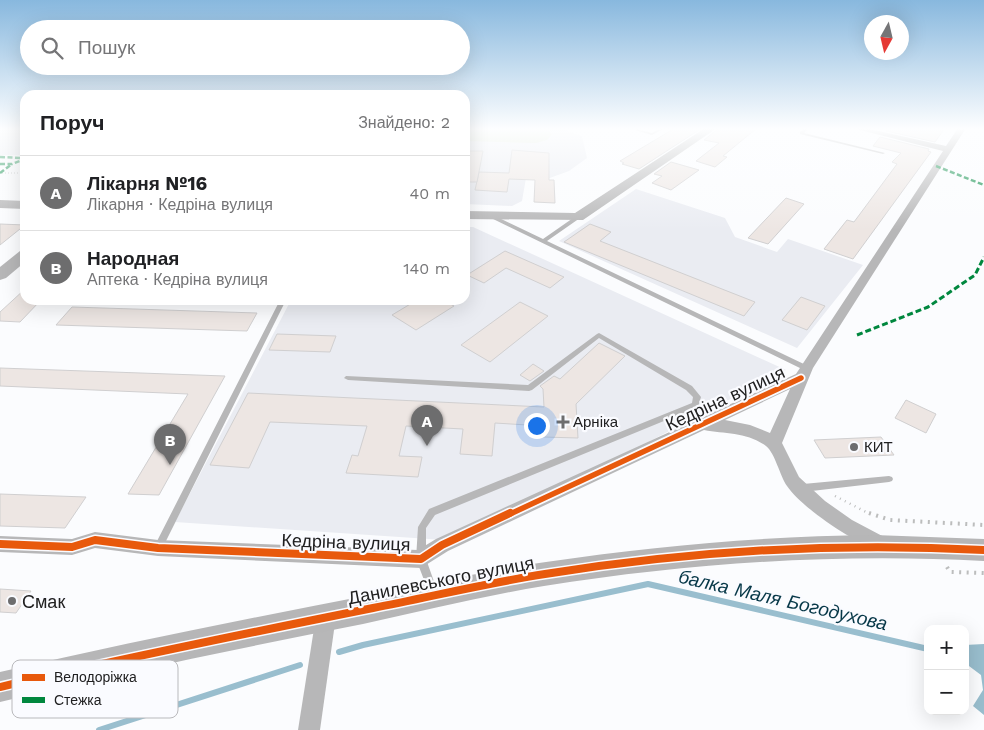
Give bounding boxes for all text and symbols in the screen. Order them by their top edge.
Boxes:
north arrow [864,15,909,60]
search box [20,20,470,75]
icon: search [38,34,66,62]
text: Пошук [78,36,135,59]
text: Поруч [40,110,104,135]
text: Знайдено: 2 [358,113,450,132]
text: Лікарня №16 [87,172,207,195]
text: A [51,184,61,203]
text: 40 m [410,184,450,203]
text: Лікарня · Кедріна вулиця [87,195,273,214]
text: Народная [87,247,179,270]
text: B [51,259,61,278]
text: 140 m [403,259,450,278]
text: Аптека · Кедріна вулиця [87,270,268,289]
street label: Кедріна вулиця [662,361,788,435]
pin: A [411,405,443,446]
your location [524,413,550,439]
place label: Арніка [573,413,619,431]
marker: Арніка [557,416,569,428]
pin: B [154,424,186,465]
place label: КИТ [864,438,893,456]
marker: КИТ [848,441,860,453]
street label: Кедріна вулиця [281,529,411,555]
street label: Данилевського вулиця [346,552,536,608]
water label: балка Маля Богодухова [676,565,890,635]
place label: Смак [22,591,65,612]
marker: Смак [6,595,18,607]
map controls [924,625,969,715]
button: + [924,625,969,670]
legend [12,660,178,718]
text: Велодоріжка [54,669,137,685]
button: − [924,670,969,715]
text: Стежка [54,692,102,708]

